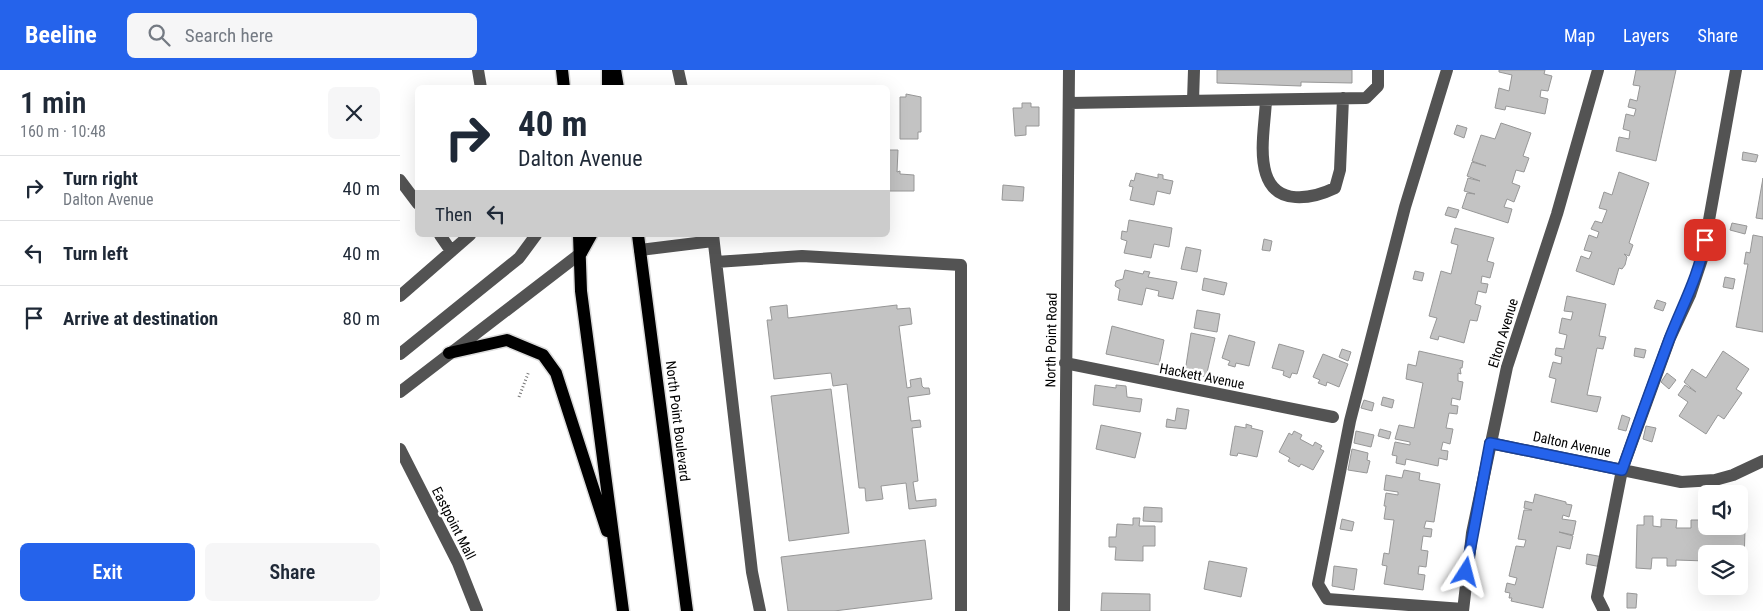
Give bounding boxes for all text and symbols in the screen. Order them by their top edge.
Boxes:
search box [127,13,477,58]
text: Beeline [25,21,97,49]
icon: search [145,21,173,49]
text: Search here [185,24,273,47]
text: Map [1564,25,1595,46]
text: Layers [1623,25,1670,46]
text: Share [1698,25,1738,46]
text: 1 min [20,85,86,120]
button: close [328,87,380,139]
text: 40 m [518,104,587,145]
icon: right [435,105,500,170]
text: 160 m · 10:48 [20,122,106,141]
text: Dalton Avenue [518,146,643,171]
text: Turn right [63,167,138,190]
icon: right [20,174,48,202]
text: 40 m [343,177,380,200]
text: Dalton Avenue [63,190,154,209]
icon: left [482,200,510,228]
text: Then [435,203,472,226]
pin [1684,219,1726,261]
icon: arrive [1691,226,1719,254]
icon: left [20,239,48,267]
text: Turn left [63,242,128,265]
text: 40 m [343,242,380,265]
street label: North Point Road [1042,293,1060,387]
street label: Elton Avenue [1485,296,1521,370]
icon: arrive [20,304,48,332]
text: Arrive at destination [63,307,218,330]
text: 80 m [343,307,380,330]
street label: North Point Boulevard [663,360,693,482]
street label: Hackett Avenue [1158,360,1246,392]
street label: Dalton Avenue [1532,428,1613,460]
street label: Eastpoint Mall [429,484,479,562]
map controls [1698,485,1748,595]
button: sound [1698,485,1748,535]
button: Exit [20,543,195,601]
button: Share [205,543,380,601]
position arrow [1439,545,1491,597]
button: layers [1698,545,1748,595]

